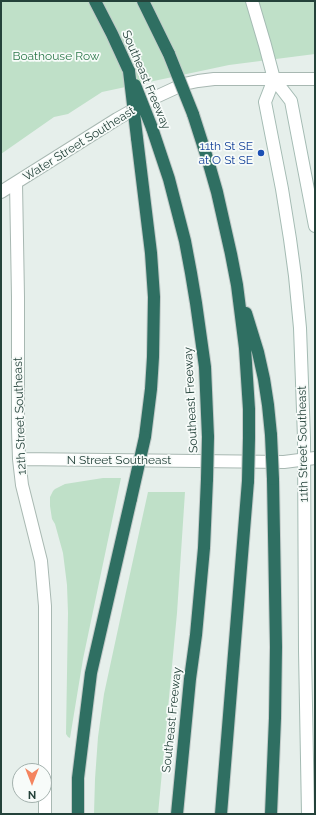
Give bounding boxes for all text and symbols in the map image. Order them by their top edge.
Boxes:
street label: Southeast Freeway [119,28,173,132]
park label: Boathouse Row [12,49,100,63]
street label: Water Street Southeast [21,104,137,184]
place label: 11th St SE at O St SE [199,139,253,167]
marker: 11th St SE at O St SE [256,148,266,158]
street label: Southeast Freeway [181,347,201,453]
street label: 12th Street Southeast [11,357,29,475]
street label: 11th Street Southeast [295,386,311,502]
street label: N Street Southeast [67,453,171,467]
street label: Southeast Freeway [159,667,185,773]
north arrow [12,763,52,803]
text: N [28,788,36,801]

